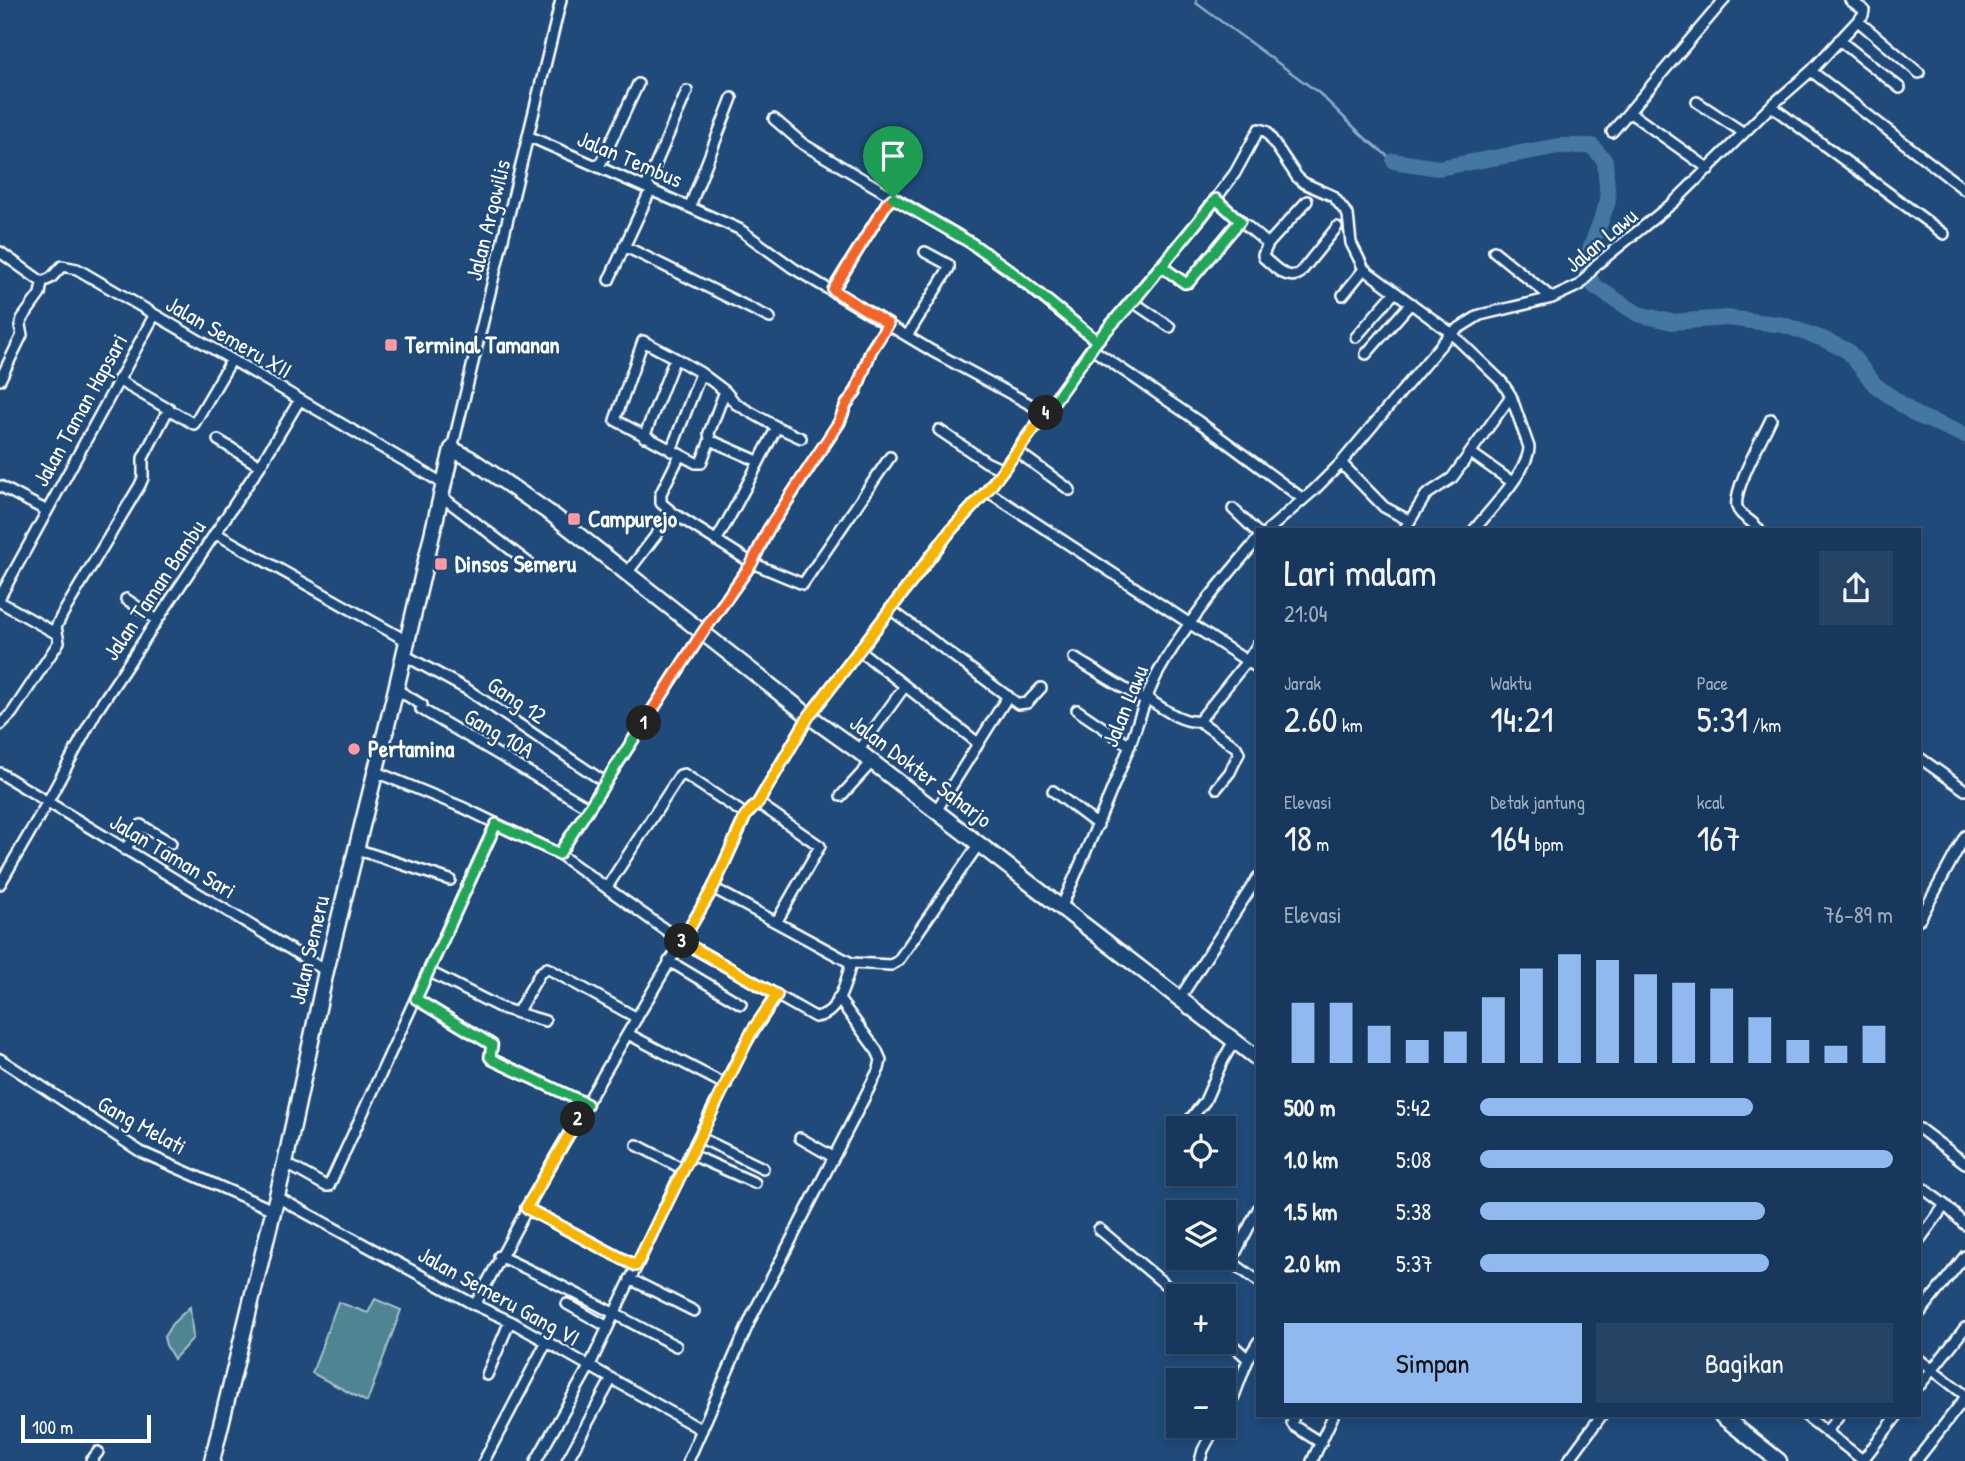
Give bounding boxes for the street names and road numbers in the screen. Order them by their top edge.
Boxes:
street label: Jalan Tembus [573,123,688,195]
street label: Jalan Argowilis [457,156,518,284]
street label: Jalan Lawu [1558,200,1643,279]
street label: Jalan Semeru XII [161,288,298,385]
street label: Jalan Taman Hapsari [25,328,134,492]
street label: Jalan Taman Bambu [95,513,212,666]
street label: Jalan Lawu [1094,660,1155,751]
street label: Gang 12 [482,669,553,731]
street label: Gang 10A [459,700,540,765]
street label: Jalan Dokter Saharjo [844,707,999,834]
street label: Jalan Taman Sari [104,806,242,905]
street label: Jalan Semeru [281,892,336,1007]
street label: Gang Melati [92,1087,192,1162]
street label: Jalan Semeru Gang VI [413,1238,586,1353]

